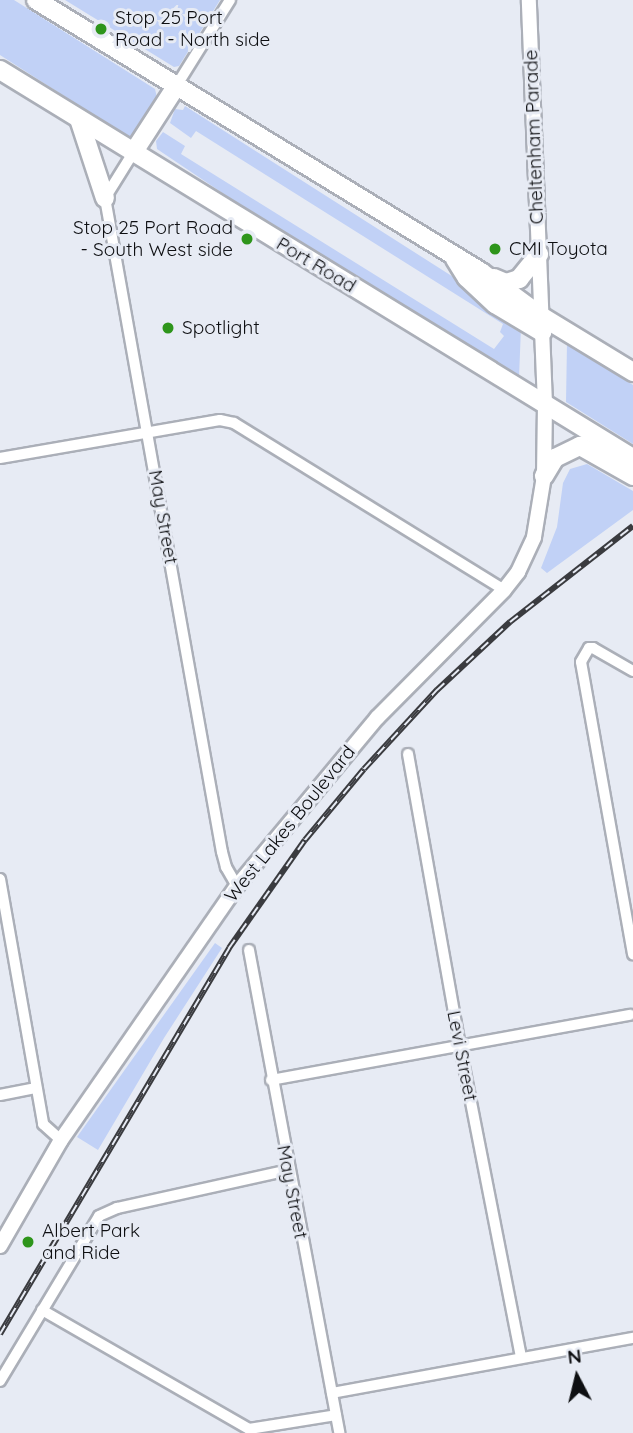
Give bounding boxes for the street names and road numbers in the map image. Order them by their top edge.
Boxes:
street label: Cheltenham Parade [520,49,548,225]
street label: Port Road [272,232,360,298]
street label: May Street [144,468,182,566]
street label: West Lakes Boulevard [220,741,360,907]
street label: Levi Street [442,1009,482,1103]
street label: May Street [272,1143,312,1241]

